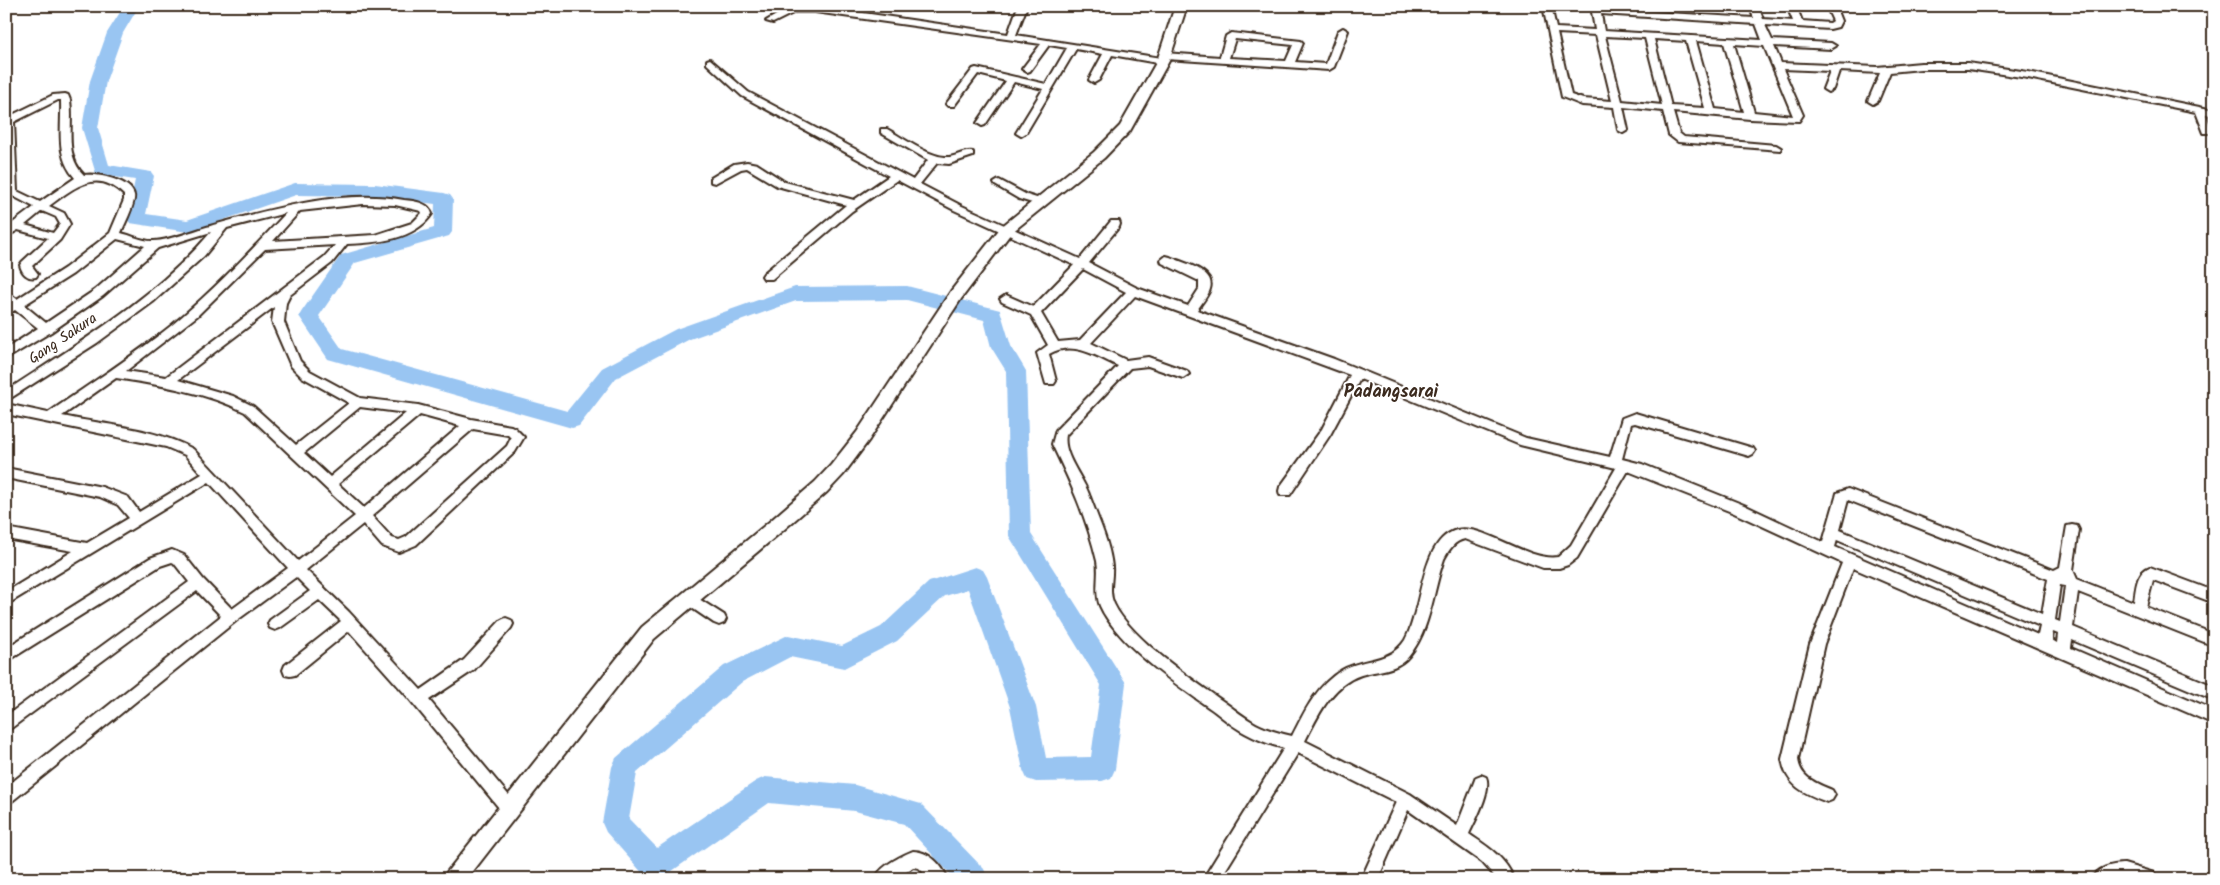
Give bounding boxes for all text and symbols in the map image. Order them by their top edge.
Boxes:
street label: Gang Sakura [24,307,102,371]
district label: Padangsarai [1344,378,1439,407]

